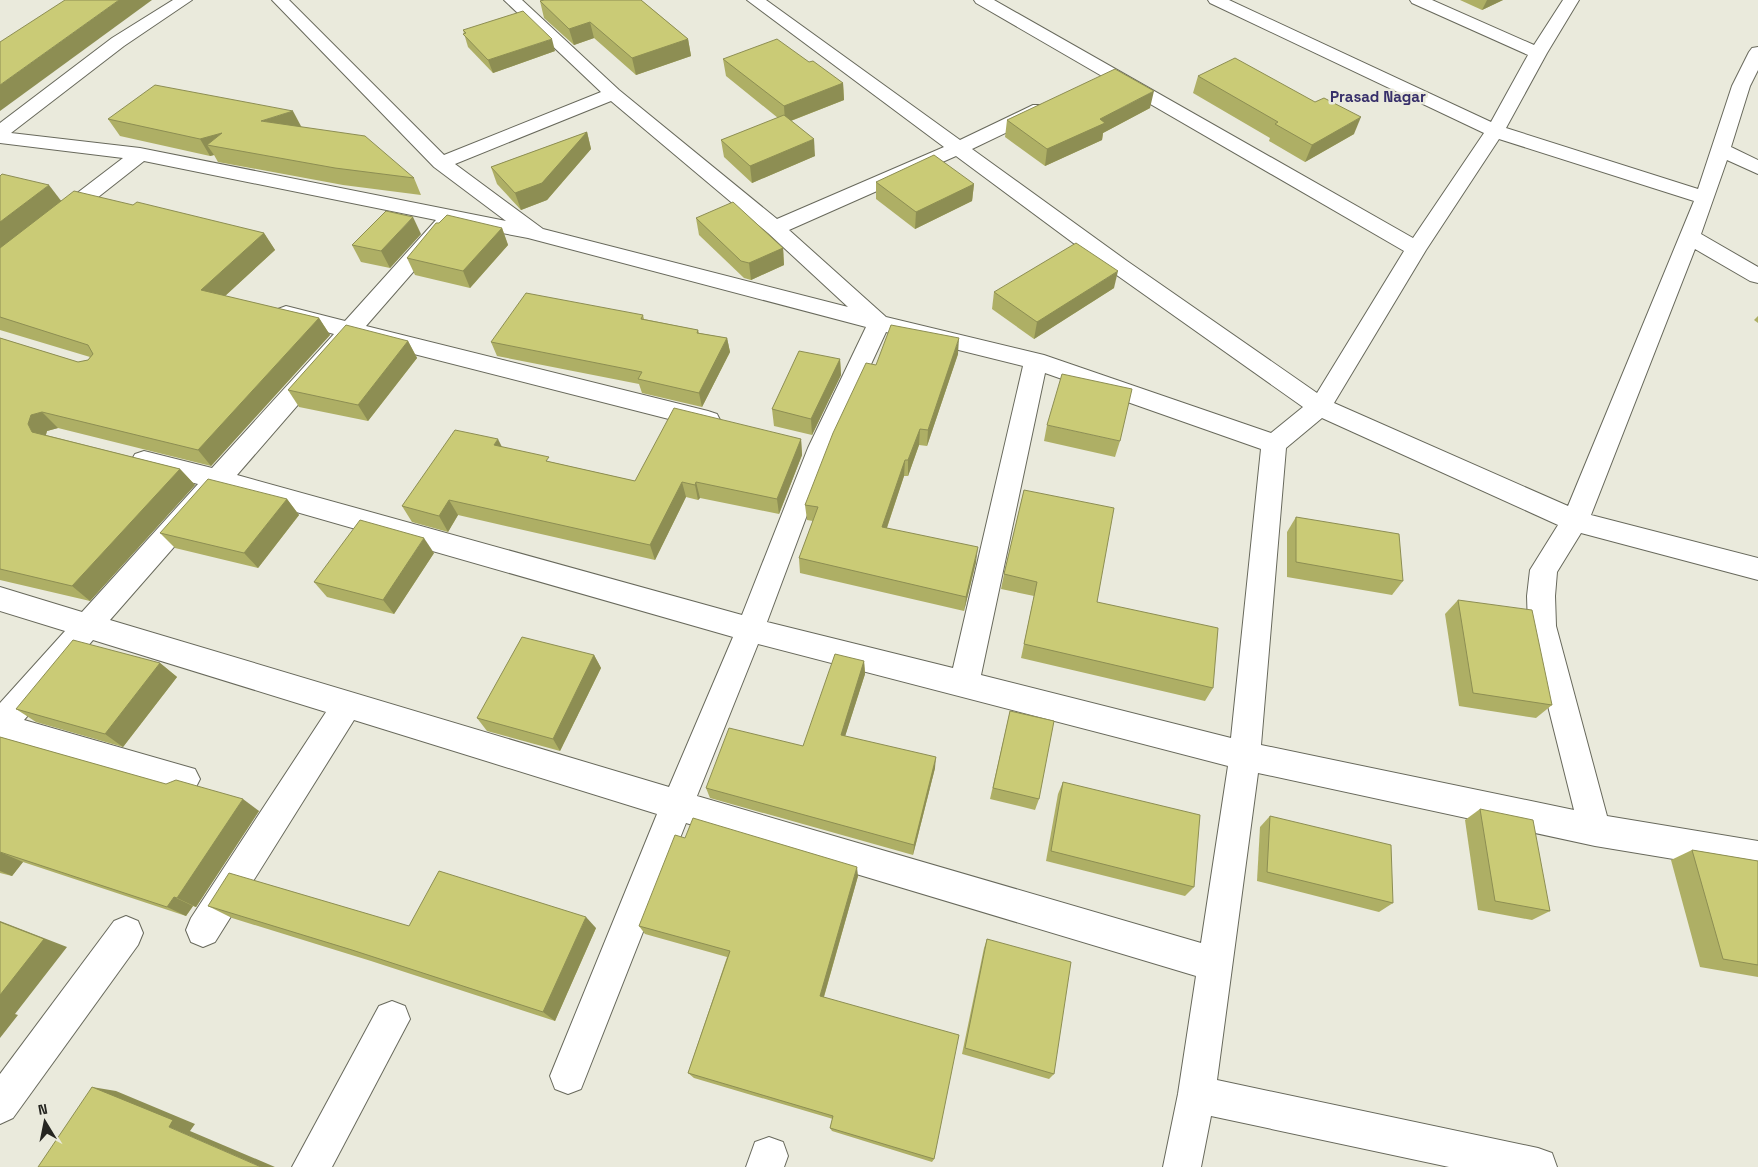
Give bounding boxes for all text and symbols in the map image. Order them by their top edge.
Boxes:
district label: Prasad Nagar [1330,87,1426,106]
north arrow [20,1097,70,1147]
text: N [37,1100,49,1119]

